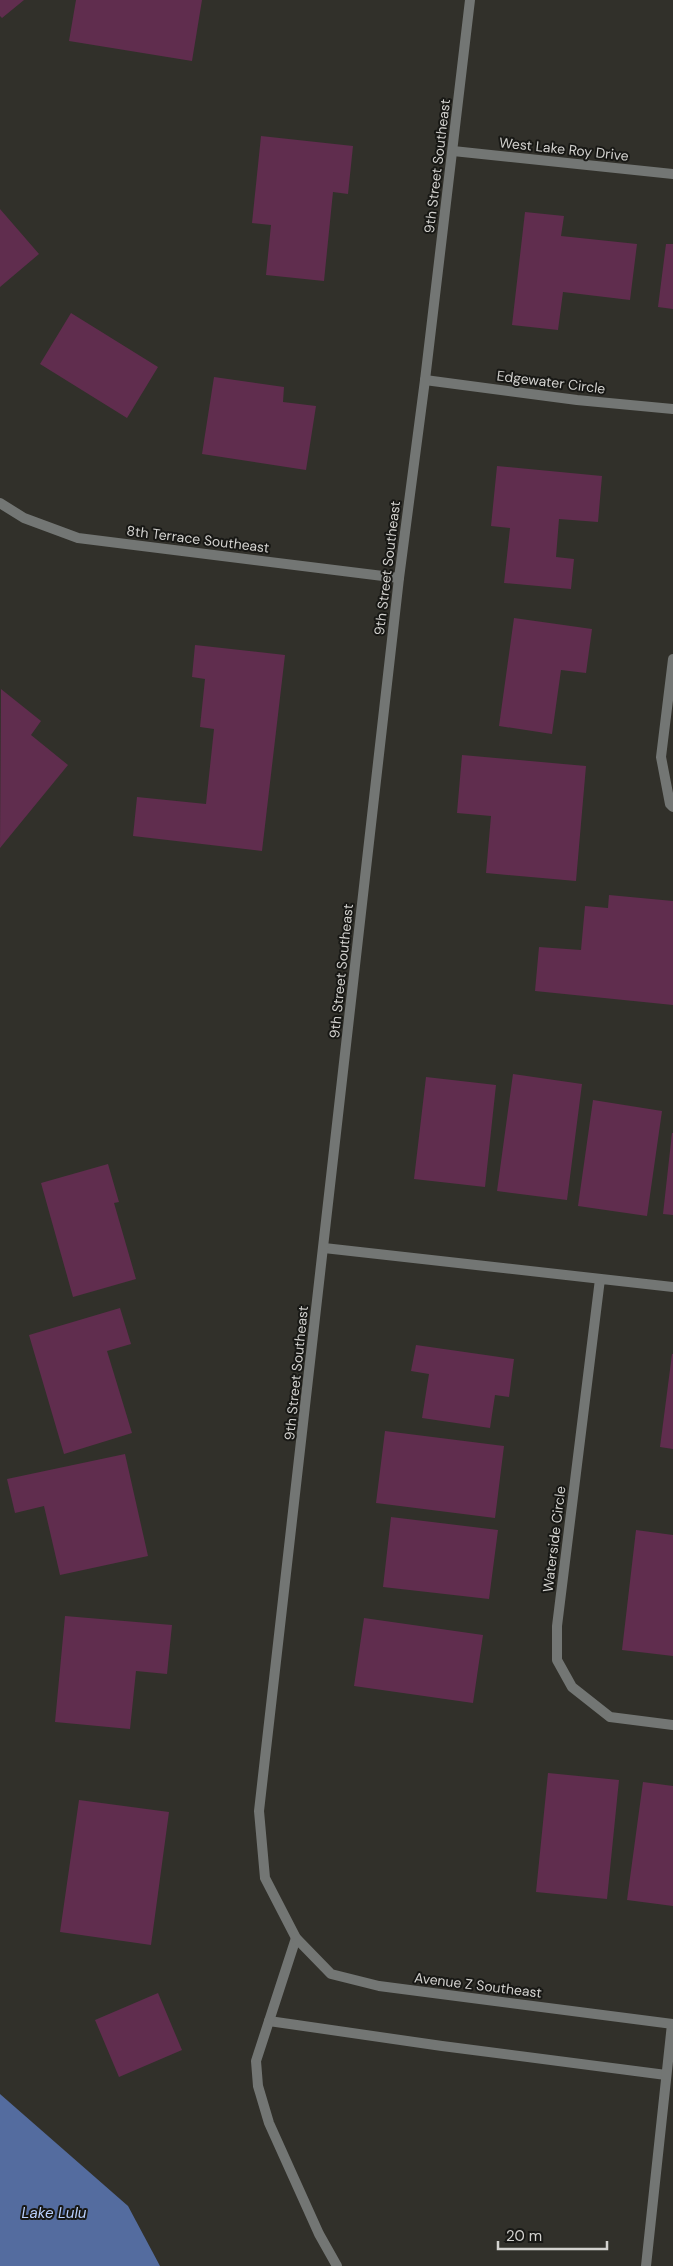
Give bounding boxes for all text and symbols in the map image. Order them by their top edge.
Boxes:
street label: 9th Street Southeast [420,98,454,234]
street label: West Lake Roy Drive [498,133,630,165]
street label: Edgewater Circle [496,366,606,398]
street label: 9th Street Southeast [370,500,404,636]
street label: 8th Terrace Southeast [126,521,270,557]
street label: 9th Street Southeast [325,903,357,1039]
street label: 9th Street Southeast [280,1305,312,1441]
street label: Waterside Circle [539,1485,569,1593]
street label: Avenue Z Southeast [413,1968,543,2002]
water label: Lake Lulu [22,2203,87,2223]
scale bar [498,2218,607,2250]
text: 20 m [506,2226,542,2246]

